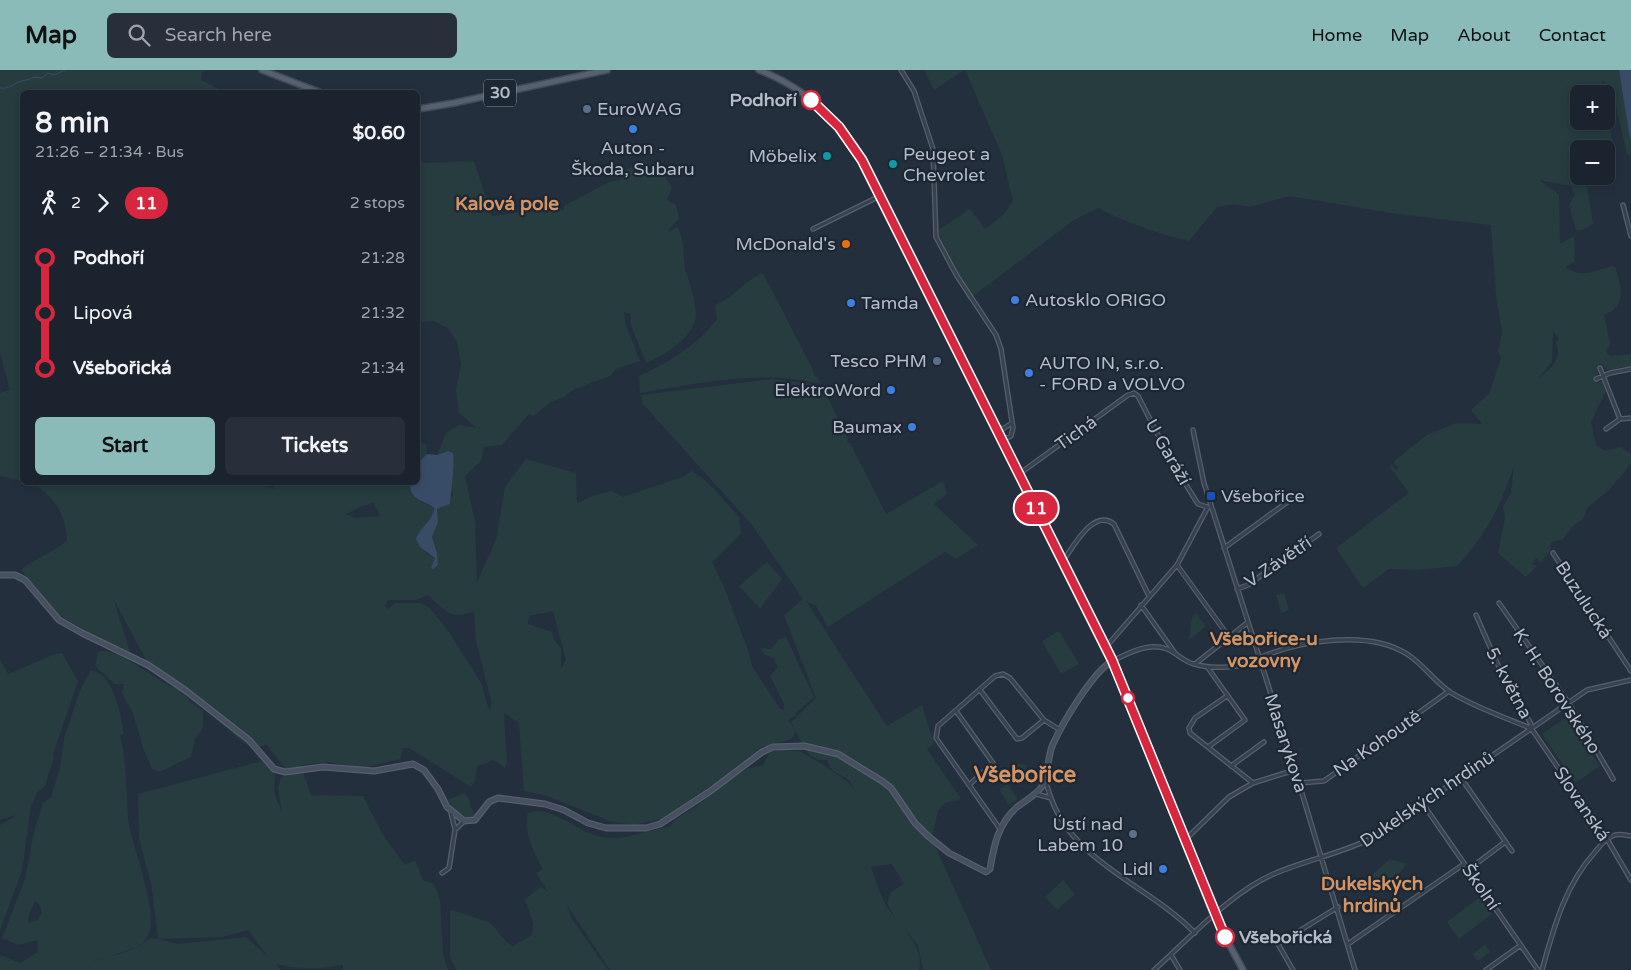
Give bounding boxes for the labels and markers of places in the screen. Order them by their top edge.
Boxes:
place label: Podhoří [730,89,798,111]
marker: Podhoří [801,90,821,110]
place label: EuroWAG [597,98,682,120]
marker: EuroWAG [581,103,593,115]
marker: Auton - Škoda, Subaru [627,123,639,135]
place label: Auton - Škoda, Subaru [571,137,695,180]
place label: Peugeot a Chevrolet [903,143,990,186]
place label: Möbelix [749,145,817,167]
marker: Möbelix [821,150,833,162]
marker: Peugeot a Chevrolet [887,158,899,170]
place label: McDonald's [736,233,836,255]
marker: McDonald's [840,238,852,250]
place label: Autosklo ORIGO [1025,289,1166,311]
place label: Tamda [861,292,919,314]
marker: Autosklo ORIGO [1009,294,1021,306]
marker: Tamda [845,297,857,309]
place label: Tesco PHM [830,350,927,372]
place label: AUTO IN, s.r.o. - FORD a VOLVO [1039,352,1185,395]
marker: Tesco PHM [931,355,943,367]
marker: AUTO IN, s.r.o. - FORD a VOLVO [1023,367,1035,379]
place label: ElektroWord [774,379,881,401]
marker: ElektroWord [885,384,897,396]
place label: Baumax [832,416,902,438]
marker: Baumax [906,421,918,433]
place label: Všebořice [1221,485,1305,507]
marker: Všebořice [1205,490,1217,502]
unlabelled marker [1121,691,1135,705]
place label: Ústí nad Labem 10 [1037,813,1123,856]
marker: Ústí nad Labem 10 [1127,828,1139,840]
place label: Lidl [1122,858,1153,880]
marker: Lidl [1157,863,1169,875]
place label: Všebořická [1239,926,1332,948]
marker: Všebořická [1215,927,1235,947]

